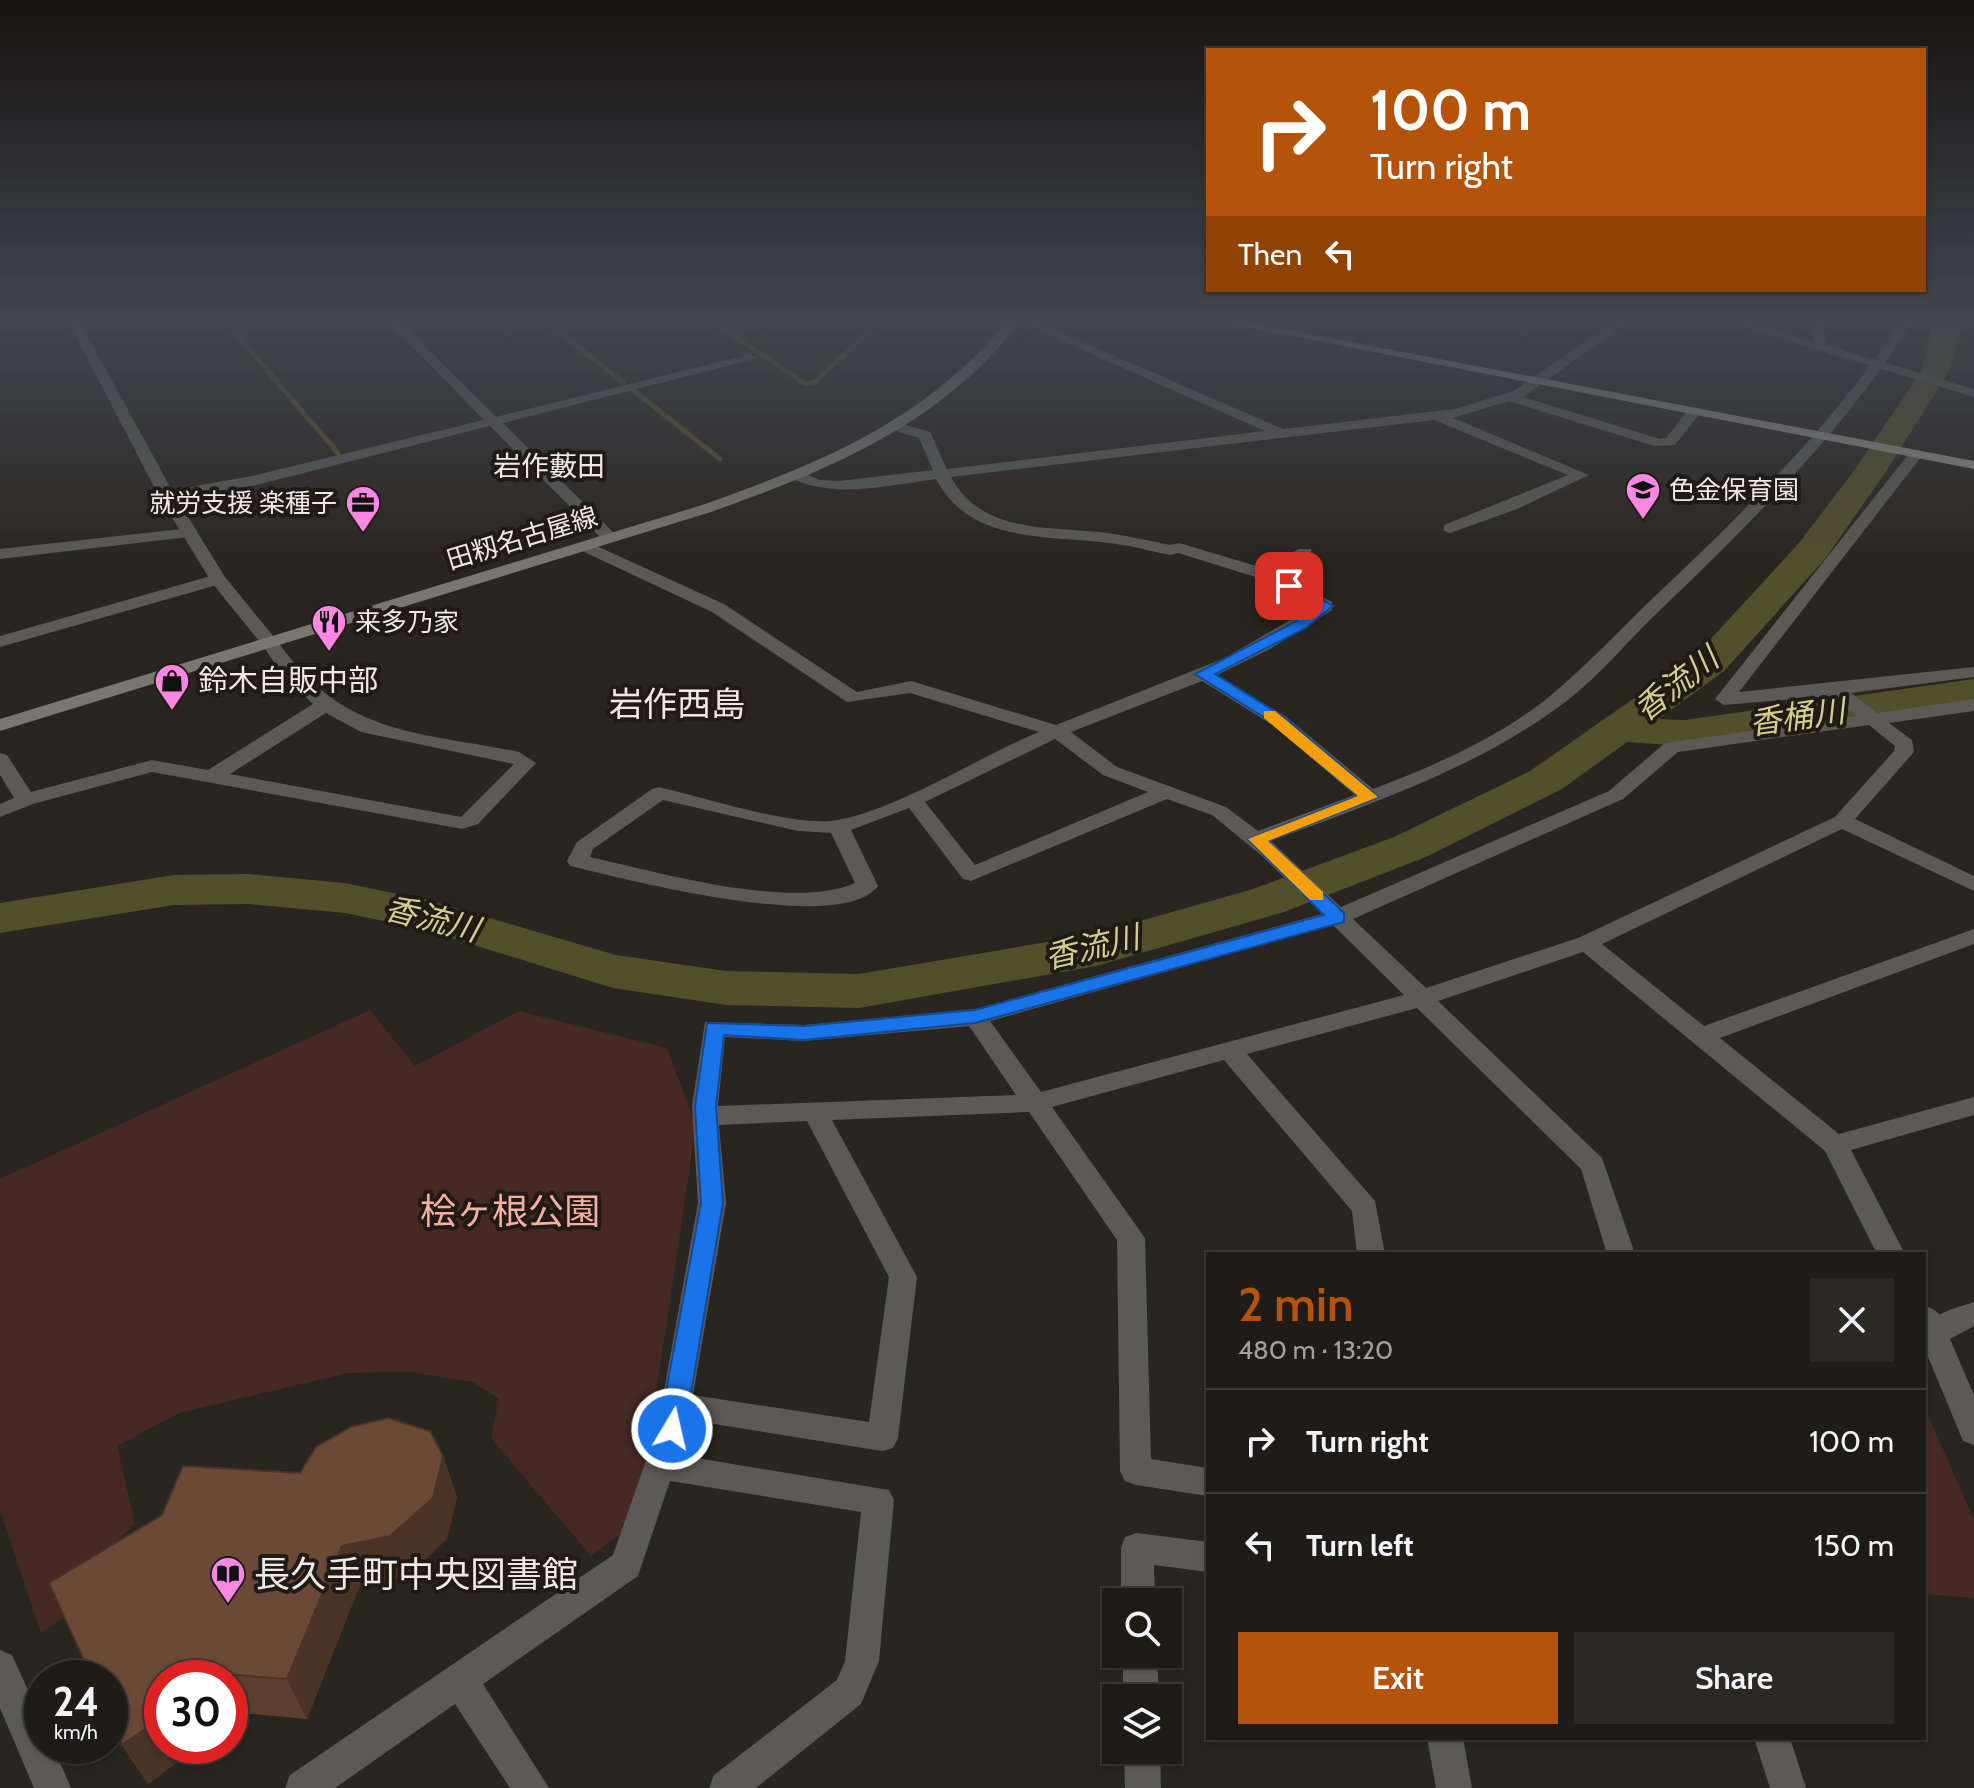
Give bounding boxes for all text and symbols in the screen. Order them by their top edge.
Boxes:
text: 100 m [1370,76,1531,144]
icon: right [1238,80,1342,184]
text: Turn right [1370,144,1513,188]
icon: left [1318,232,1362,276]
text: Then [1238,236,1302,273]
district label: 岩作藪田 [493,449,605,483]
school or university icon: 色金保育園 [1624,471,1662,521]
place label: 色金保育園 [1669,474,1799,506]
office icon: 就労支援 楽種子 [344,484,382,534]
place label: 就労支援 楽種子 [149,487,337,519]
street label: 田籾名古屋線 [443,500,601,576]
pin [1255,552,1323,620]
icon: arrive [1267,564,1311,608]
restaurant icon: 来多乃家 [310,603,348,653]
place label: 来多乃家 [355,606,459,638]
water label: 香流川 [1626,637,1728,729]
shop icon: 鈴木自販中部 [153,662,191,712]
place label: 鈴木自販中部 [198,662,378,699]
district label: 岩作西島 [609,683,745,725]
water label: 香桶川 [1747,690,1850,742]
water label: 香流川 [381,888,486,950]
water label: 香流川 [1041,916,1146,976]
park label: 桧ヶ根公園 [420,1189,600,1233]
text: 2 min [1238,1275,1354,1333]
button: close [1810,1278,1894,1362]
text: 480 m · 13:20 [1238,1334,1393,1366]
position arrow [630,1387,714,1471]
icon: right [1238,1419,1282,1463]
text: Turn right [1306,1423,1429,1460]
text: 100 m [1809,1423,1894,1460]
icon: left [1238,1523,1282,1567]
text: Turn left [1306,1527,1414,1564]
text: 150 m [1814,1527,1894,1564]
place label: 長久手町中央図書館 [254,1552,578,1596]
library icon: 長久手町中央図書館 [209,1555,247,1605]
map controls [1102,1588,1182,1764]
button: search [1102,1588,1182,1668]
button: Exit [1238,1632,1558,1724]
button: Share [1574,1632,1894,1724]
speed limit sign: 30 [144,1660,248,1764]
text: 24 [53,1677,99,1726]
button: layers [1102,1684,1182,1764]
text: km/h [54,1720,98,1744]

